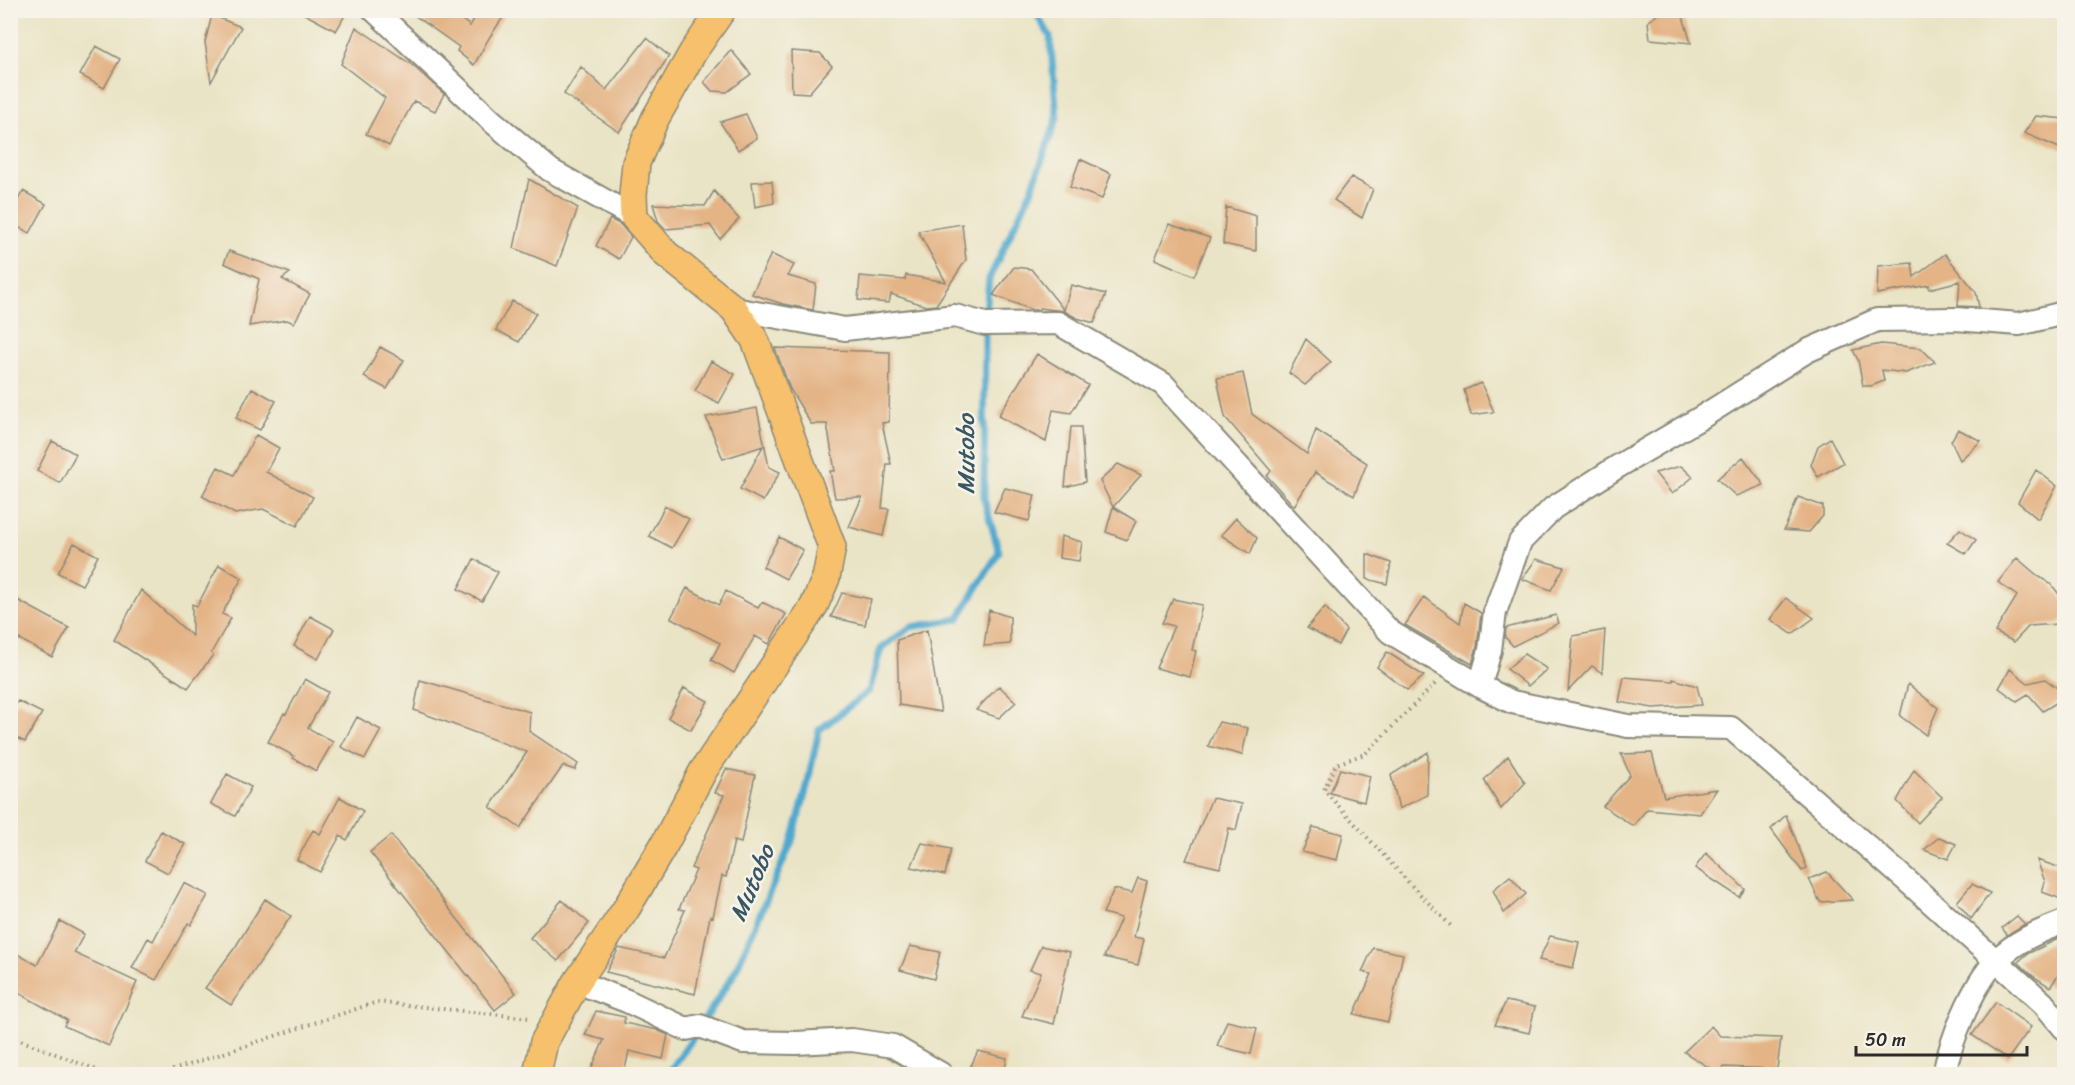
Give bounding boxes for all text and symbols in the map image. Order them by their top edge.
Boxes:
water label: Mutobo [945,412,987,494]
water label: Mutobo [717,836,788,928]
scale bar [1856,1019,2027,1057]
text: 50 m [1865,1024,1906,1056]

